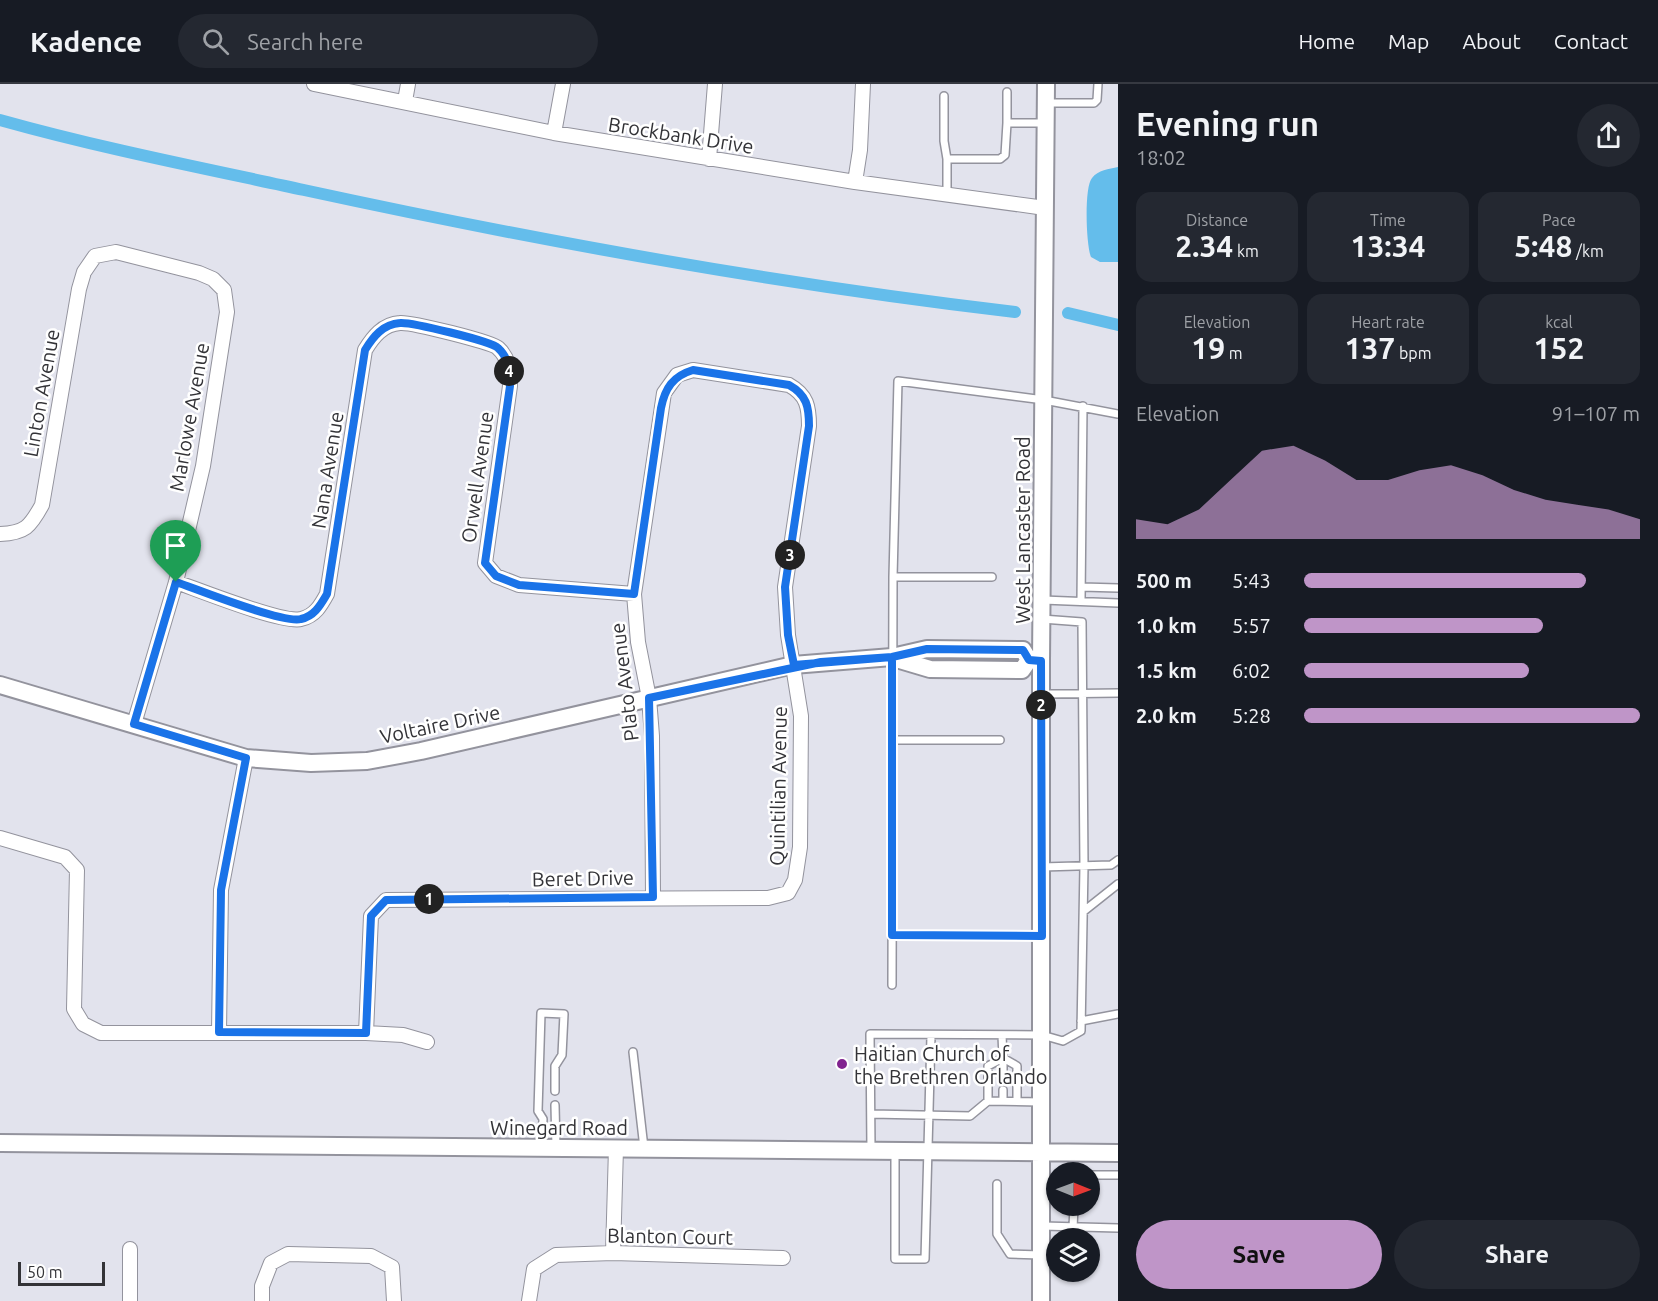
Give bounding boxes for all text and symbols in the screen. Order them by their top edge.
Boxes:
search box [178,14,598,68]
icon: search [199,25,232,58]
text: Kadence [30,26,142,57]
text: Search here [247,29,364,54]
text: Home [1298,29,1355,53]
text: Map [1388,29,1429,53]
text: About [1462,29,1521,53]
text: Contact [1554,29,1628,53]
button: share [1577,104,1640,167]
text: Evening run [1136,105,1319,142]
street label: Brockbank Drive [607,112,755,158]
text: 18:02 [1136,146,1186,169]
text: Distance [1186,211,1248,229]
text: Time [1370,211,1406,229]
text: Pace [1542,211,1576,229]
text: 2.34 [1175,229,1233,263]
text: 13:34 [1350,229,1426,263]
text: 5:48 [1514,229,1572,263]
text: km [1233,242,1259,260]
text: /km [1572,242,1604,260]
text: Elevation [1184,313,1250,331]
text: Heart rate [1351,313,1425,331]
text: kcal [1545,313,1573,331]
street label: Linton Avenue [18,327,64,459]
text: 19 [1191,331,1225,365]
text: 137 [1345,331,1395,365]
text: 152 [1534,331,1584,365]
street label: Marlowe Avenue [165,341,213,493]
text: m [1225,344,1243,362]
text: bpm [1395,344,1431,362]
pin: 4 [494,356,524,386]
text: 4 [504,362,514,380]
text: Elevation [1136,402,1219,425]
text: 91–107 m [1552,402,1640,425]
street label: Nana Avenue [306,410,348,530]
street label: Orwell Avenue [456,410,498,544]
street label: West Lancaster Road [1011,436,1034,624]
pin [150,520,201,582]
icon: arrive [159,529,192,562]
pin: 3 [775,540,805,570]
text: 3 [785,546,795,564]
text: 500 m [1136,569,1192,592]
text: 5:43 [1232,569,1271,592]
text: 1.0 km [1136,614,1197,637]
text: 5:57 [1232,614,1271,637]
street label: Plato Avenue [605,622,643,742]
text: 1.5 km [1136,659,1197,682]
text: 6:02 [1232,659,1271,682]
pin: 2 [1026,690,1056,720]
text: 2 [1036,696,1046,714]
street label: Voltaire Drive [378,700,502,748]
text: 2.0 km [1136,704,1197,727]
text: 5:28 [1232,704,1271,727]
street label: Quintilian Avenue [765,706,791,866]
street label: Beret Drive [532,866,634,890]
pin: 1 [414,884,444,914]
text: 1 [424,890,434,908]
place label: Haitian Church of the Brethren Orlando [854,1042,1048,1088]
marker: Haitian Church of the Brethren Orlando [835,1057,849,1071]
street label: Winegard Road [490,1116,628,1139]
north arrow [1046,1162,1100,1216]
map controls [1046,1162,1100,1282]
button: Save [1136,1220,1382,1289]
button: Share [1394,1220,1640,1289]
street label: Blanton Court [607,1223,733,1249]
button: layers [1046,1228,1100,1282]
scale bar [18,1259,105,1286]
text: 50 m [27,1263,63,1281]

